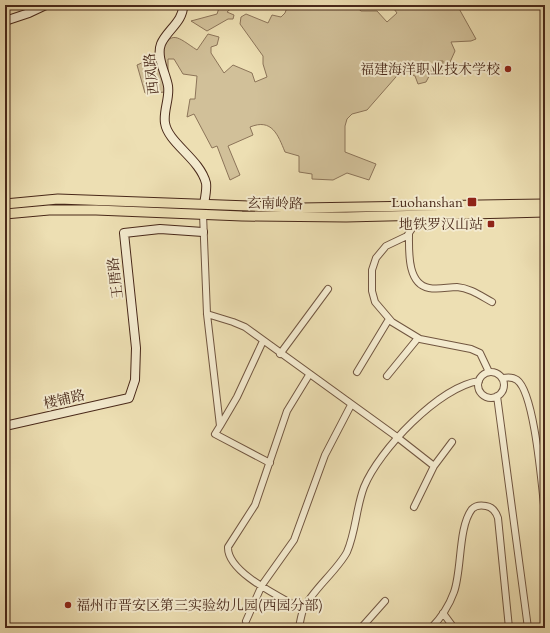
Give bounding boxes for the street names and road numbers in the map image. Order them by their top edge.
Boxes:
street label: 西凤路 [140,52,163,96]
street label: 玄南岭路 [247,194,303,213]
street label: 王厝路 [104,256,127,300]
street label: 楼铺路 [42,386,87,413]

